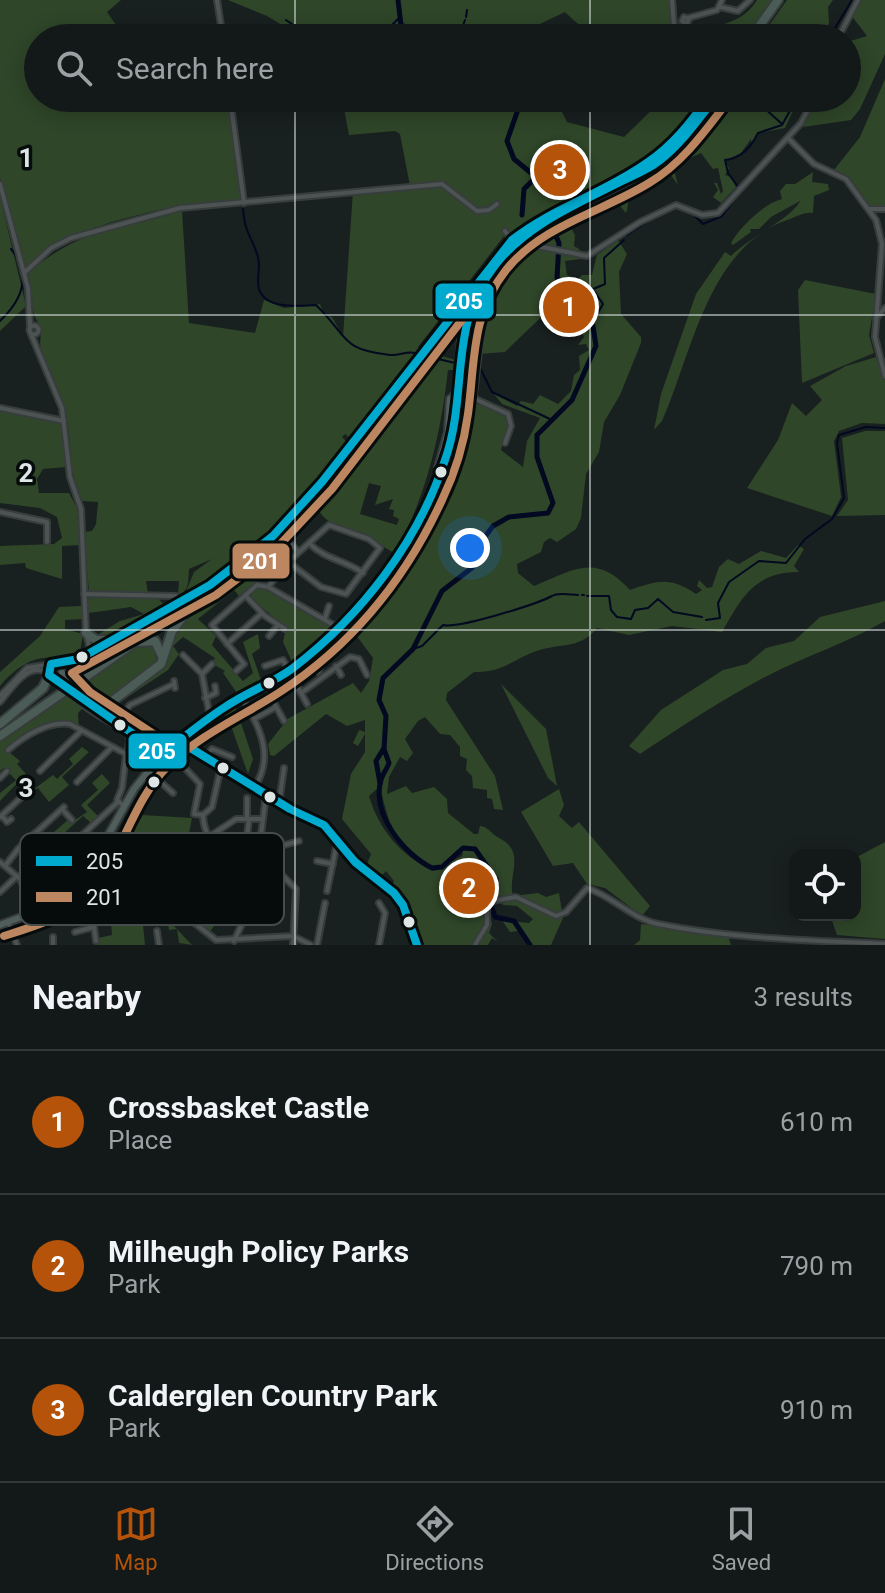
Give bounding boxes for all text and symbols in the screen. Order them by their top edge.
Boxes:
search box [24,24,861,112]
icon: search [52,46,96,90]
text: Search here [116,51,274,86]
pin: 3 [534,140,586,200]
text: 1 [19,143,33,173]
pin: 1 [543,277,595,337]
line badge: 205 [434,282,495,320]
text: 205 [445,289,483,314]
text: 2 [19,458,33,488]
unlabelled marker [433,464,449,480]
your location [450,528,490,568]
line badge: 201 [231,542,291,580]
text: 201 [242,549,280,574]
unlabelled marker [74,649,90,665]
unlabelled marker [261,675,277,691]
unlabelled marker [112,717,128,733]
line badge: 205 [127,732,188,770]
text: 205 [138,739,176,764]
unlabelled marker [215,760,231,776]
text: 3 [19,773,33,803]
unlabelled marker [146,774,162,790]
unlabelled marker [262,789,278,805]
legend [20,833,284,925]
text: 205 [86,849,123,874]
map controls [789,849,861,921]
button: locate [789,849,861,921]
pin: 2 [443,858,495,918]
text: 201 [86,885,123,910]
unlabelled marker [401,914,417,930]
text: Nearby [32,977,141,1017]
text: 3 results [754,982,853,1012]
text: Crossbasket Castle [108,1090,369,1125]
text: 1 [51,1107,65,1137]
text: 610 m [780,1107,853,1137]
text: Place [108,1125,172,1155]
text: Milheugh Policy Parks [108,1234,409,1269]
text: 2 [51,1251,65,1281]
text: 790 m [780,1251,853,1281]
text: Park [108,1269,160,1299]
text: Calderglen Country Park [108,1378,437,1413]
text: 3 [51,1395,65,1425]
text: 910 m [780,1395,853,1425]
text: Park [108,1413,160,1443]
tab: Map [114,1502,158,1575]
tab: Directions [385,1502,484,1575]
tab: Saved [712,1502,771,1575]

